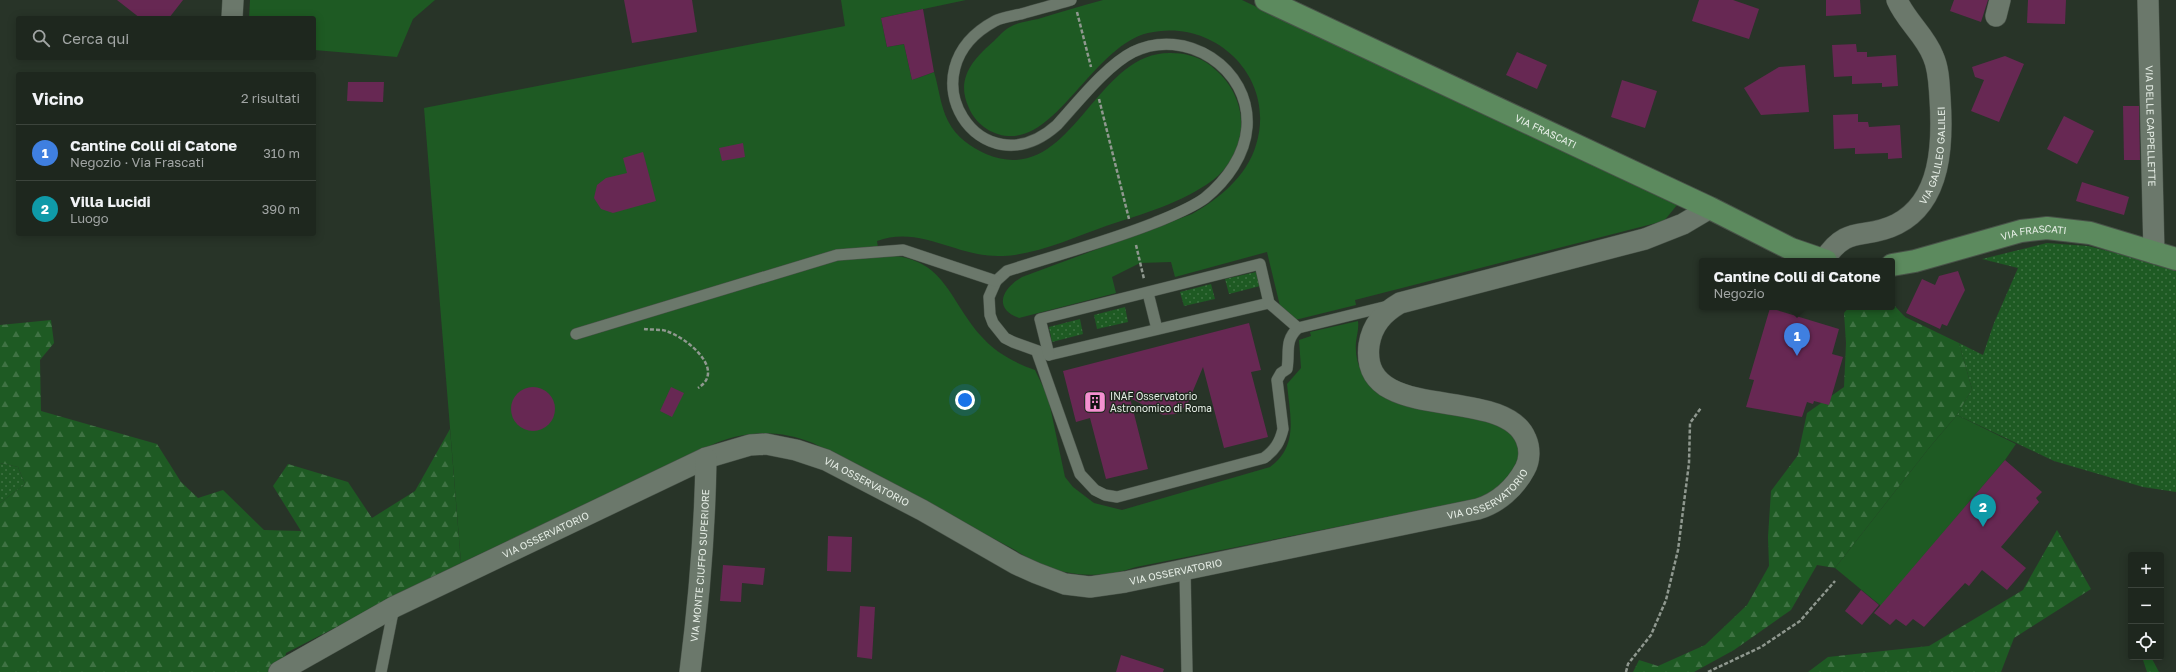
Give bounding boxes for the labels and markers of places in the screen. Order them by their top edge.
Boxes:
pin: 1 [1784,323,1810,356]
building icon: INAF Osservatorio Astronomico di Roma [1082,389,1108,415]
place label: INAF Osservatorio Astronomico di Roma [1110,390,1212,414]
pin: 2 [1970,494,1996,527]

